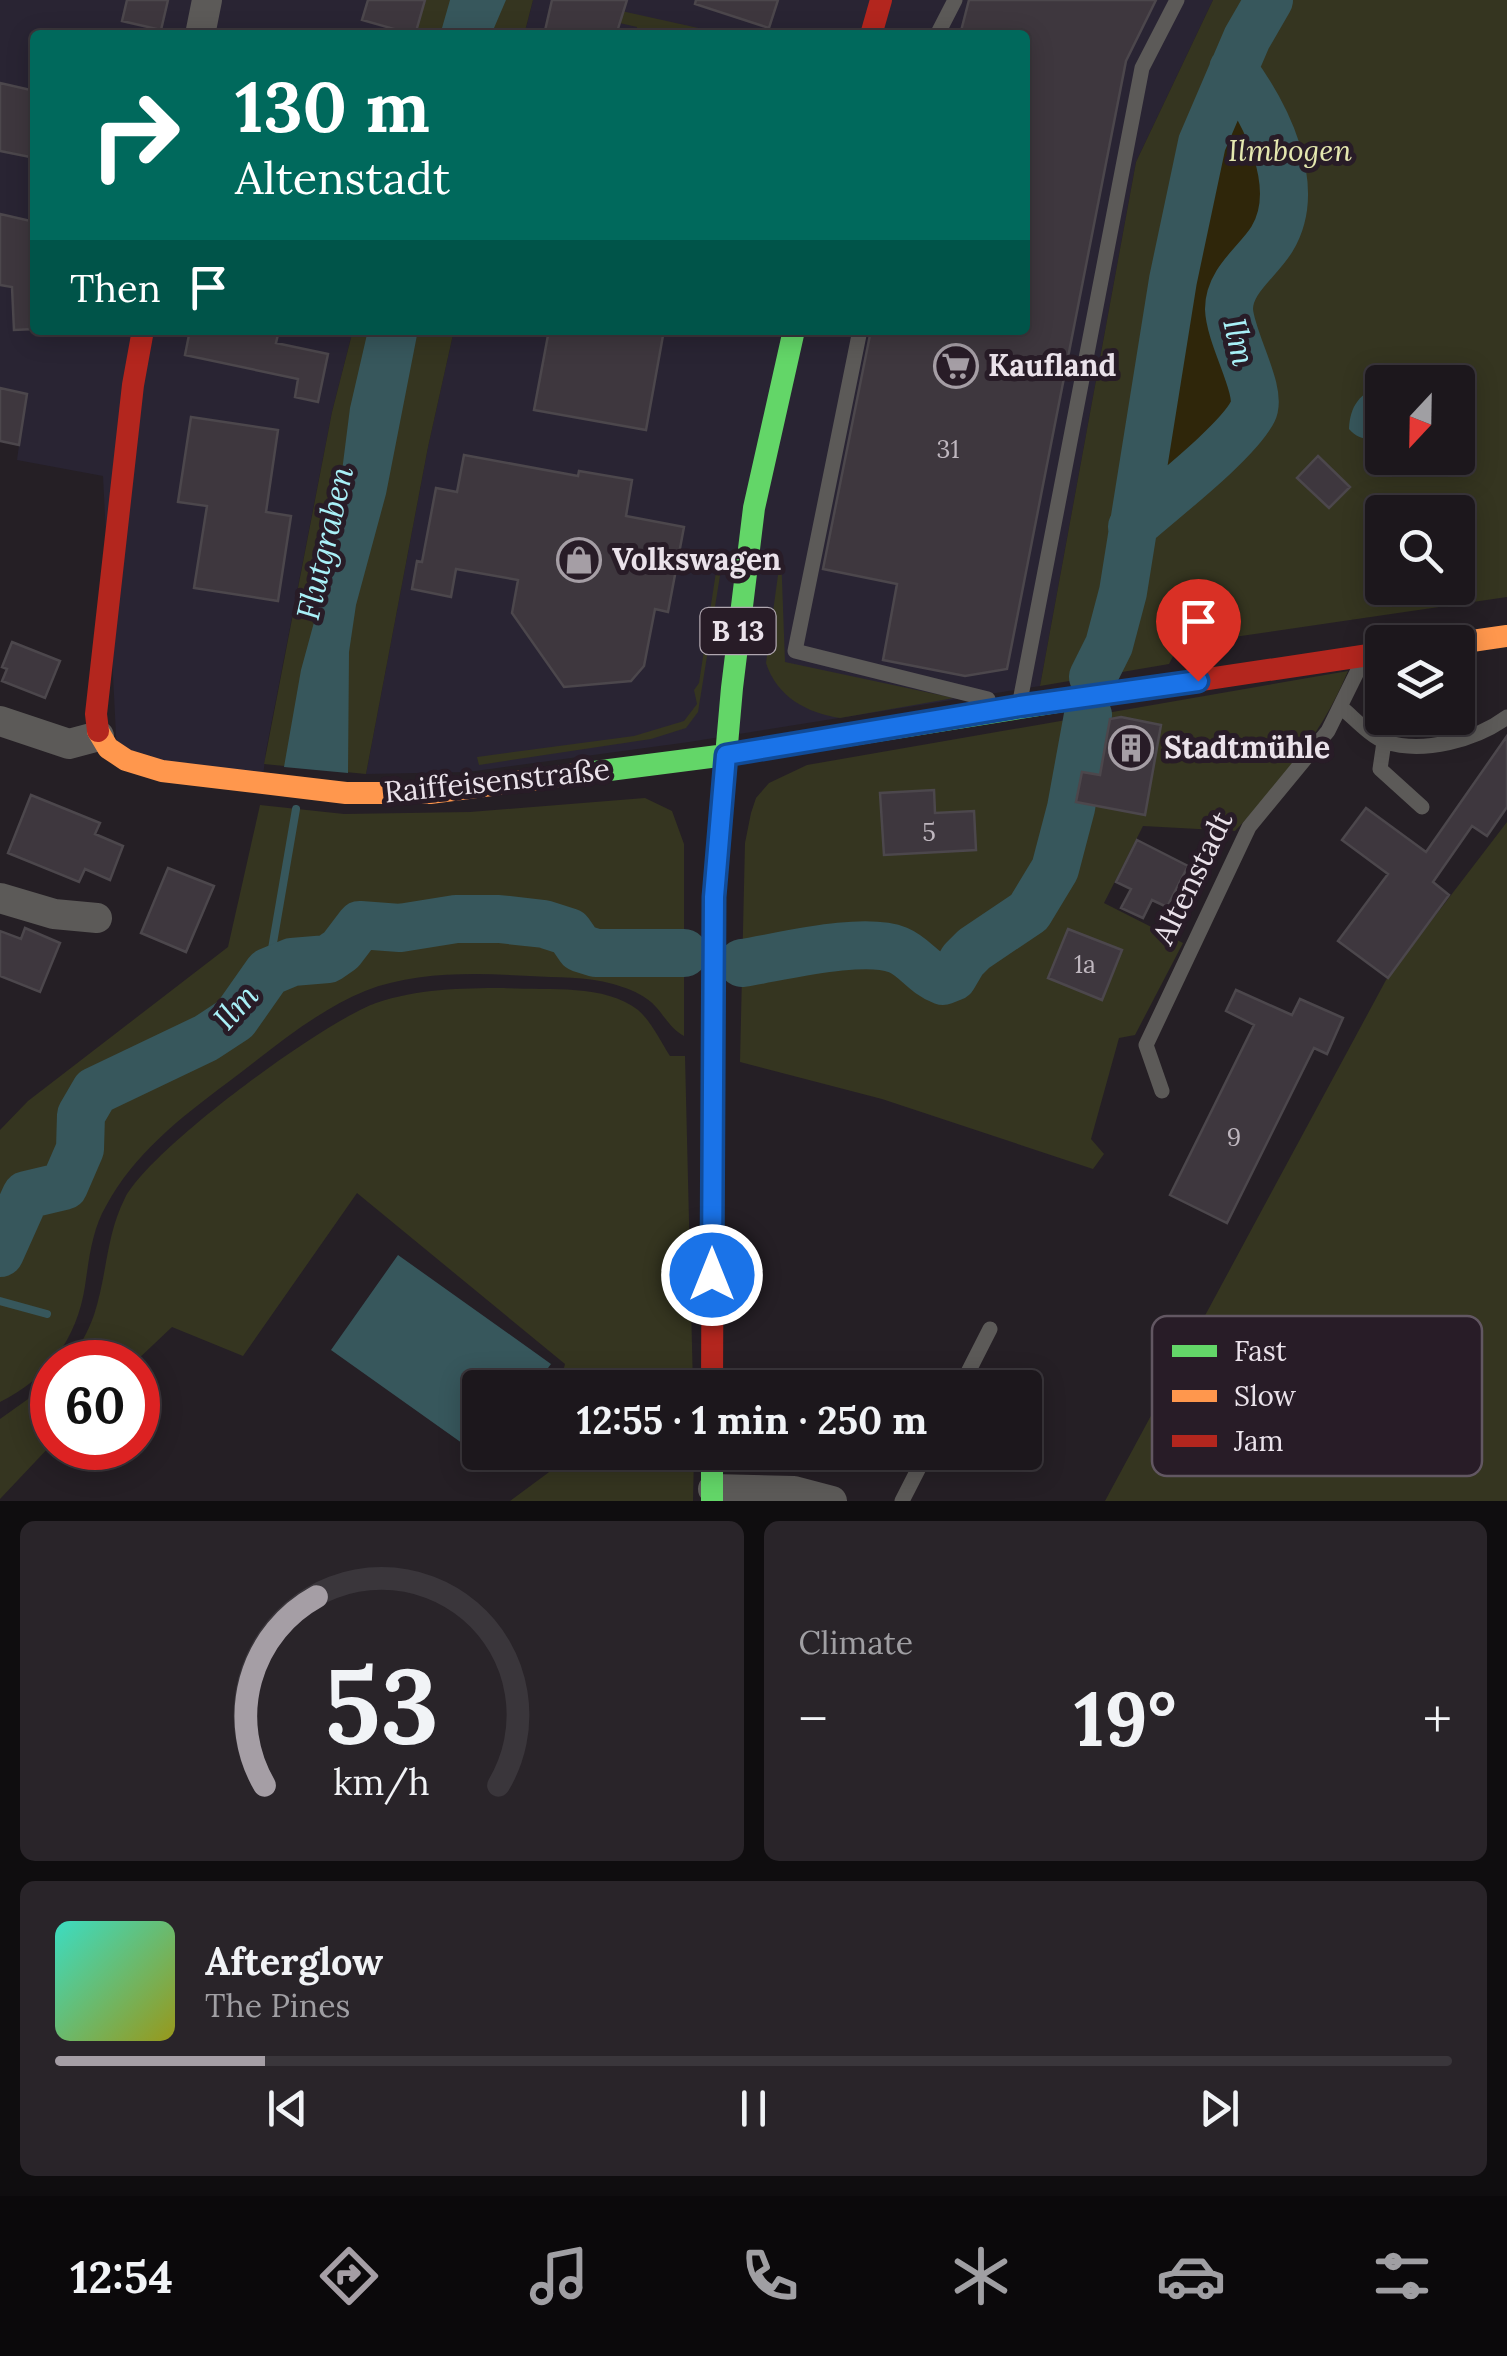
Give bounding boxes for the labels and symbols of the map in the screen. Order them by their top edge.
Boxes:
park label: Ilmbogen [1228,131,1352,169]
water label: Ilm [1214,314,1265,370]
supermarket icon: Kaufland [933,343,979,389]
place label: Kaufland [988,346,1117,384]
north arrow [1365,365,1475,475]
house number: 31 [936,433,960,465]
water label: Flutgraben [287,462,362,624]
shop icon: Volkswagen [556,537,602,583]
place label: Volkswagen [612,540,781,579]
pin [1156,579,1241,682]
road number: B 13 [700,608,776,654]
building icon: Stadtmühle [1108,725,1154,771]
place label: Stadtmühle [1164,728,1330,766]
street label: Raiffeisenstraße [382,749,612,811]
street label: Altenstadt [1143,804,1241,951]
house number: 5 [922,816,936,848]
house number: 1a [1074,948,1096,980]
water label: Ilm [204,975,267,1038]
house number: 9 [1227,1121,1241,1153]
position arrow [660,1223,764,1327]
legend [1152,1316,1482,1476]
text: Fast [1234,1333,1287,1369]
speed limit sign: 60 [30,1340,160,1470]
text: Slow [1234,1378,1297,1414]
text: Jam [1233,1423,1284,1459]

